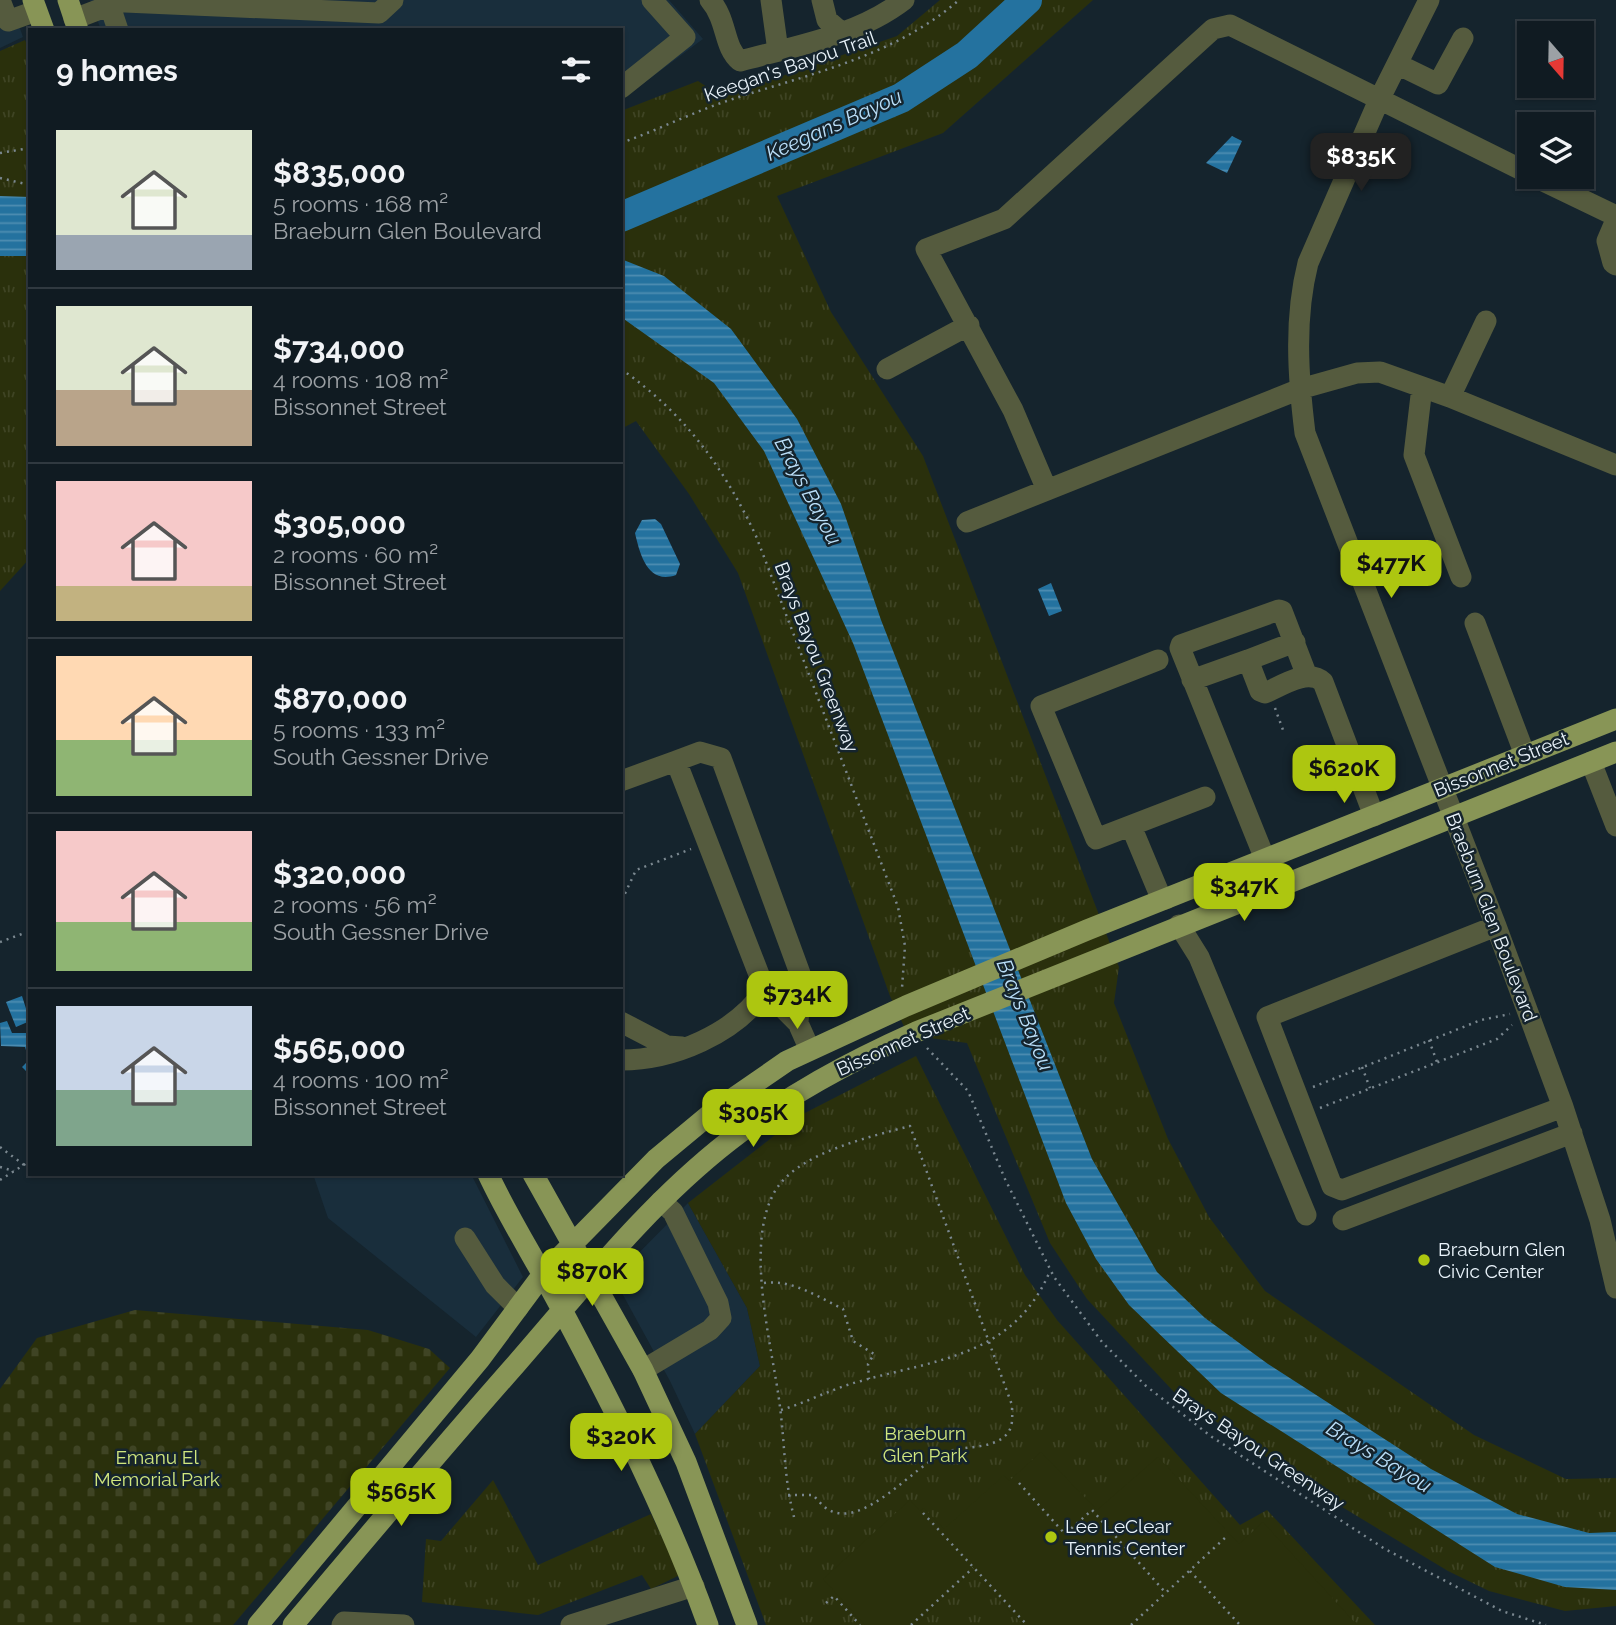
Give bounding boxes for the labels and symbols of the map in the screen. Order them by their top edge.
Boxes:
north arrow [1517,21,1594,98]
street label: Keegan's Bayou Trail [701,26,880,106]
water label: Keegans Bayou [762,83,906,166]
pin: $835K [1312,134,1410,193]
water label: Brays Bayou [770,433,847,549]
pin: $477K [1342,540,1440,600]
street label: Brays Bayou Greenway [770,559,864,755]
street label: Bissonnet Street [1430,727,1572,801]
pin: $620K [1295,746,1393,805]
street label: Braeburn Glen Boulevard [1442,809,1542,1025]
pin: $347K [1195,864,1293,923]
water label: Brays Bayou [992,955,1059,1074]
pin: $734K [748,972,846,1031]
street label: Bissonnet Street [833,1001,974,1080]
pin: $305K [704,1090,802,1149]
place label: Braeburn Glen Civic Center [1438,1238,1565,1282]
pin: $870K [543,1248,641,1308]
marker: Braeburn Glen Civic Center [1416,1252,1432,1268]
street label: Brays Bayou Greenway [1169,1383,1349,1515]
pin: $320K [572,1414,670,1473]
water label: Brays Bayou [1322,1415,1436,1498]
park label: Braeburn Glen Park [883,1422,967,1466]
park label: Emanu El Memorial Park [94,1446,220,1490]
pin: $565K [352,1468,450,1528]
place label: Lee LeClear Tennis Center [1065,1515,1185,1559]
marker: Lee LeClear Tennis Center [1043,1529,1059,1545]

